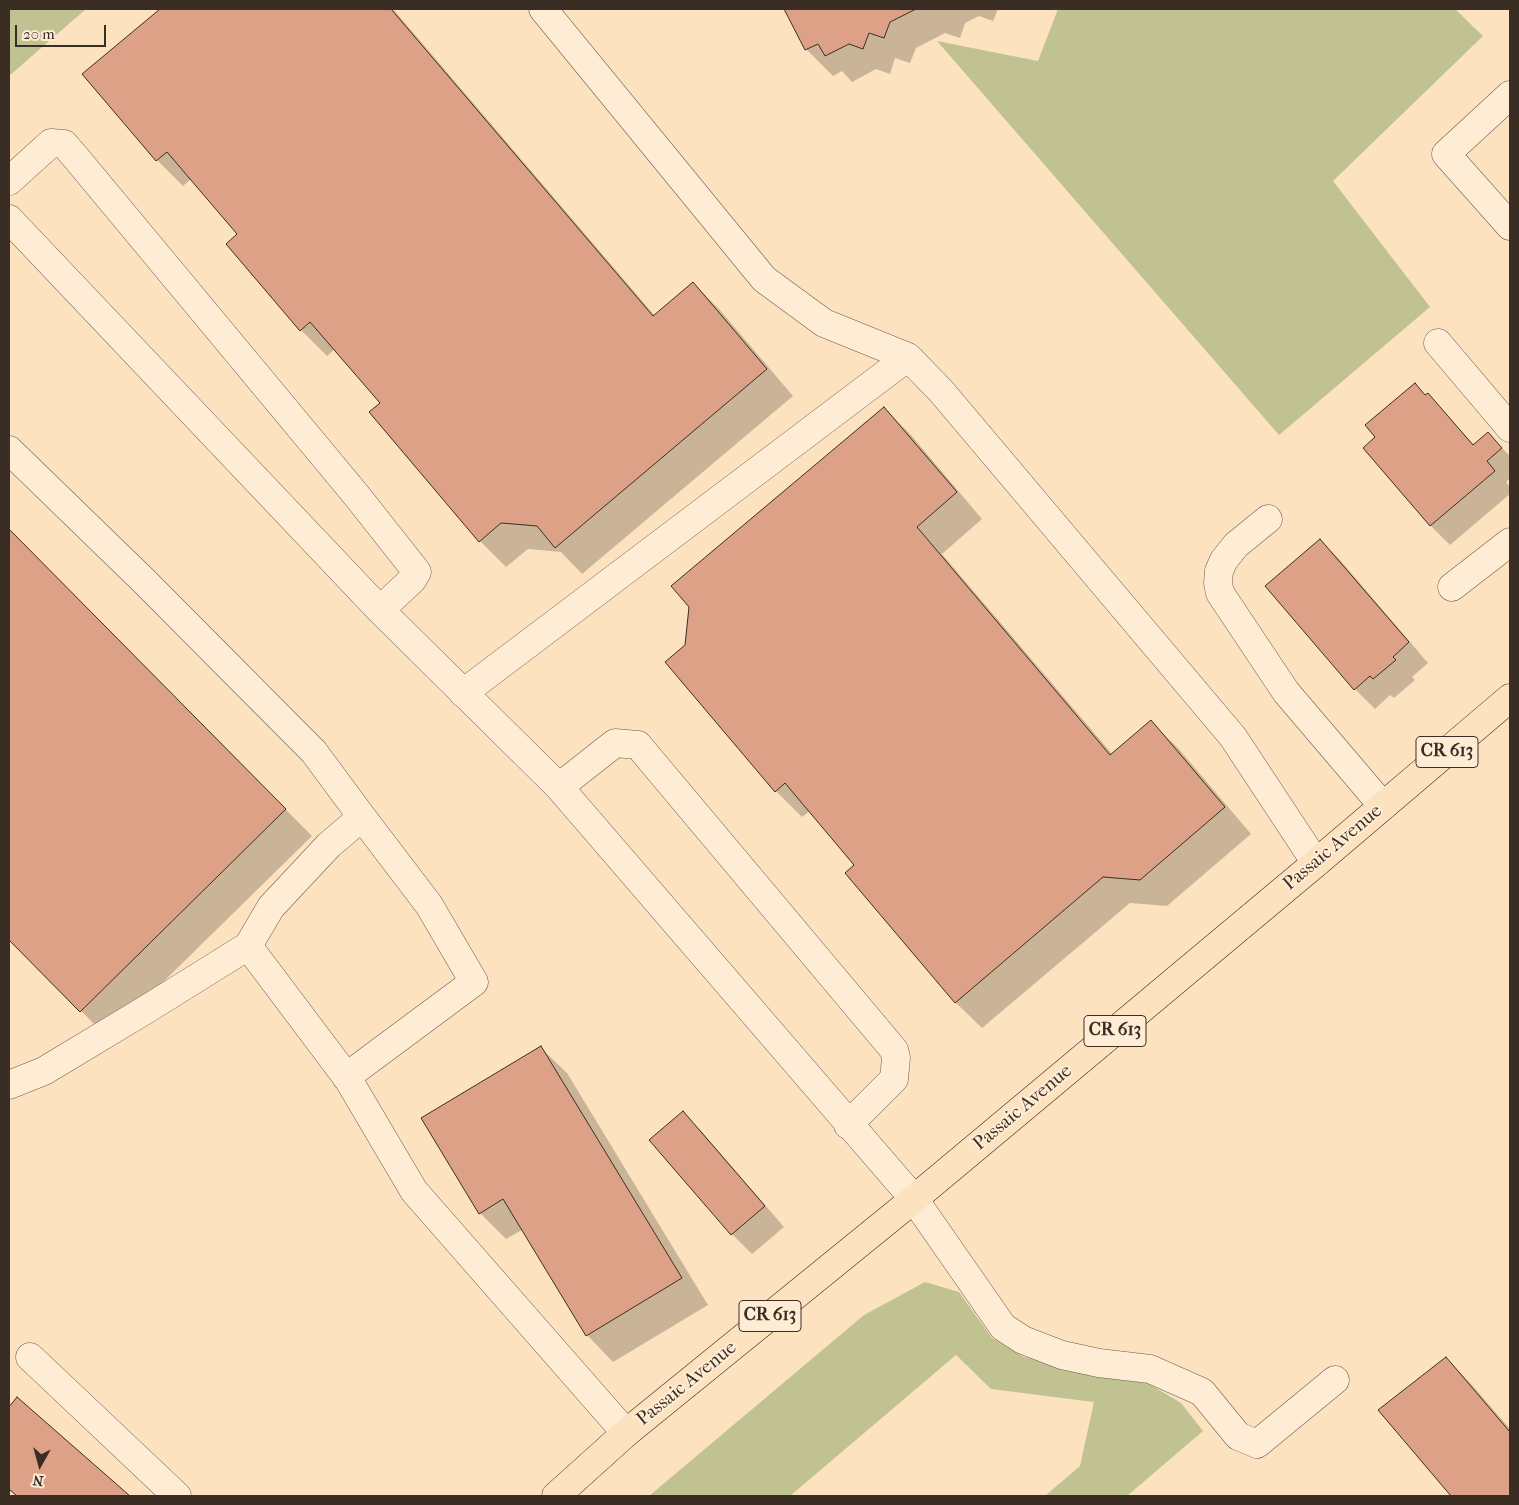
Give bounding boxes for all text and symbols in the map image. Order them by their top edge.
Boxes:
scale bar [18,15,109,47]
text: 20 m [23,25,55,43]
road number: CR 613 [1416,736,1478,768]
street label: Passaic Avenue [1279,800,1387,896]
road number: CR 613 [1084,1016,1146,1046]
street label: Passaic Avenue [969,1060,1077,1156]
road number: CR 613 [739,1300,801,1332]
street label: Passaic Avenue [632,1337,742,1431]
north arrow [15,1440,65,1490]
text: N [32,1471,44,1489]

